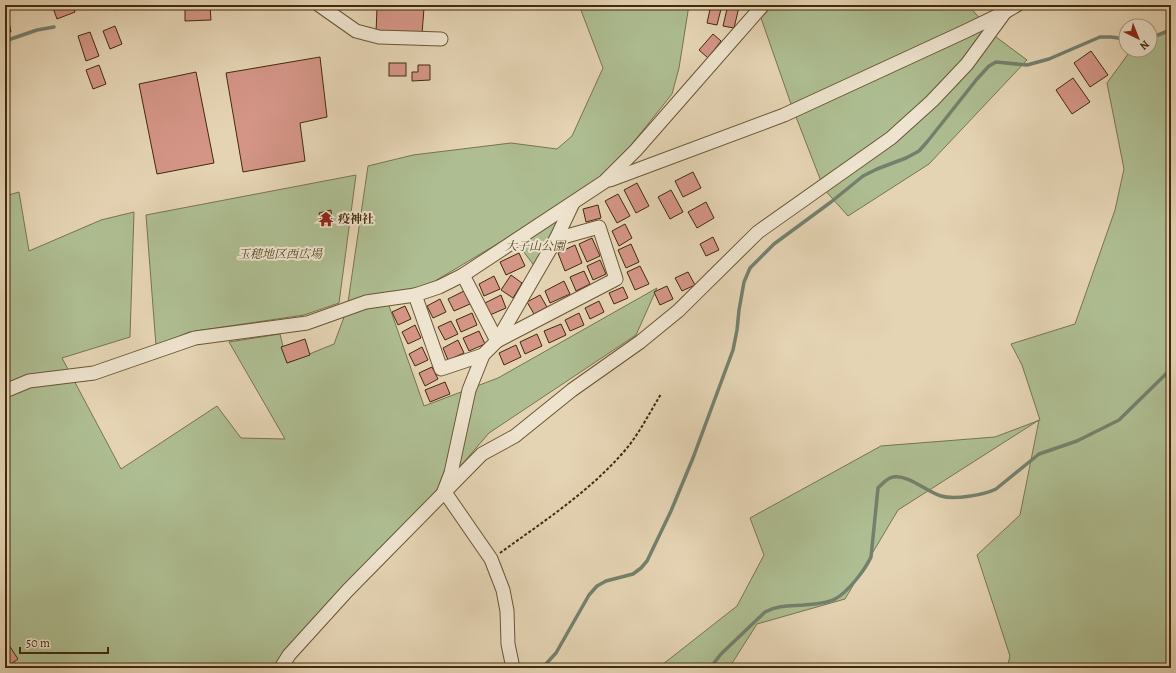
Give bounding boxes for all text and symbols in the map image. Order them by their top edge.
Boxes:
north arrow [1118,18,1158,58]
text: N [1136,37,1153,53]
temple icon: 疫神社 [317,210,335,228]
place label: 疫神社 [338,211,374,227]
park label: 大子山公園 [505,238,567,254]
park label: 玉穂地区西広場 [238,246,323,262]
scale bar [20,629,108,655]
text: 50 m [26,635,50,651]

